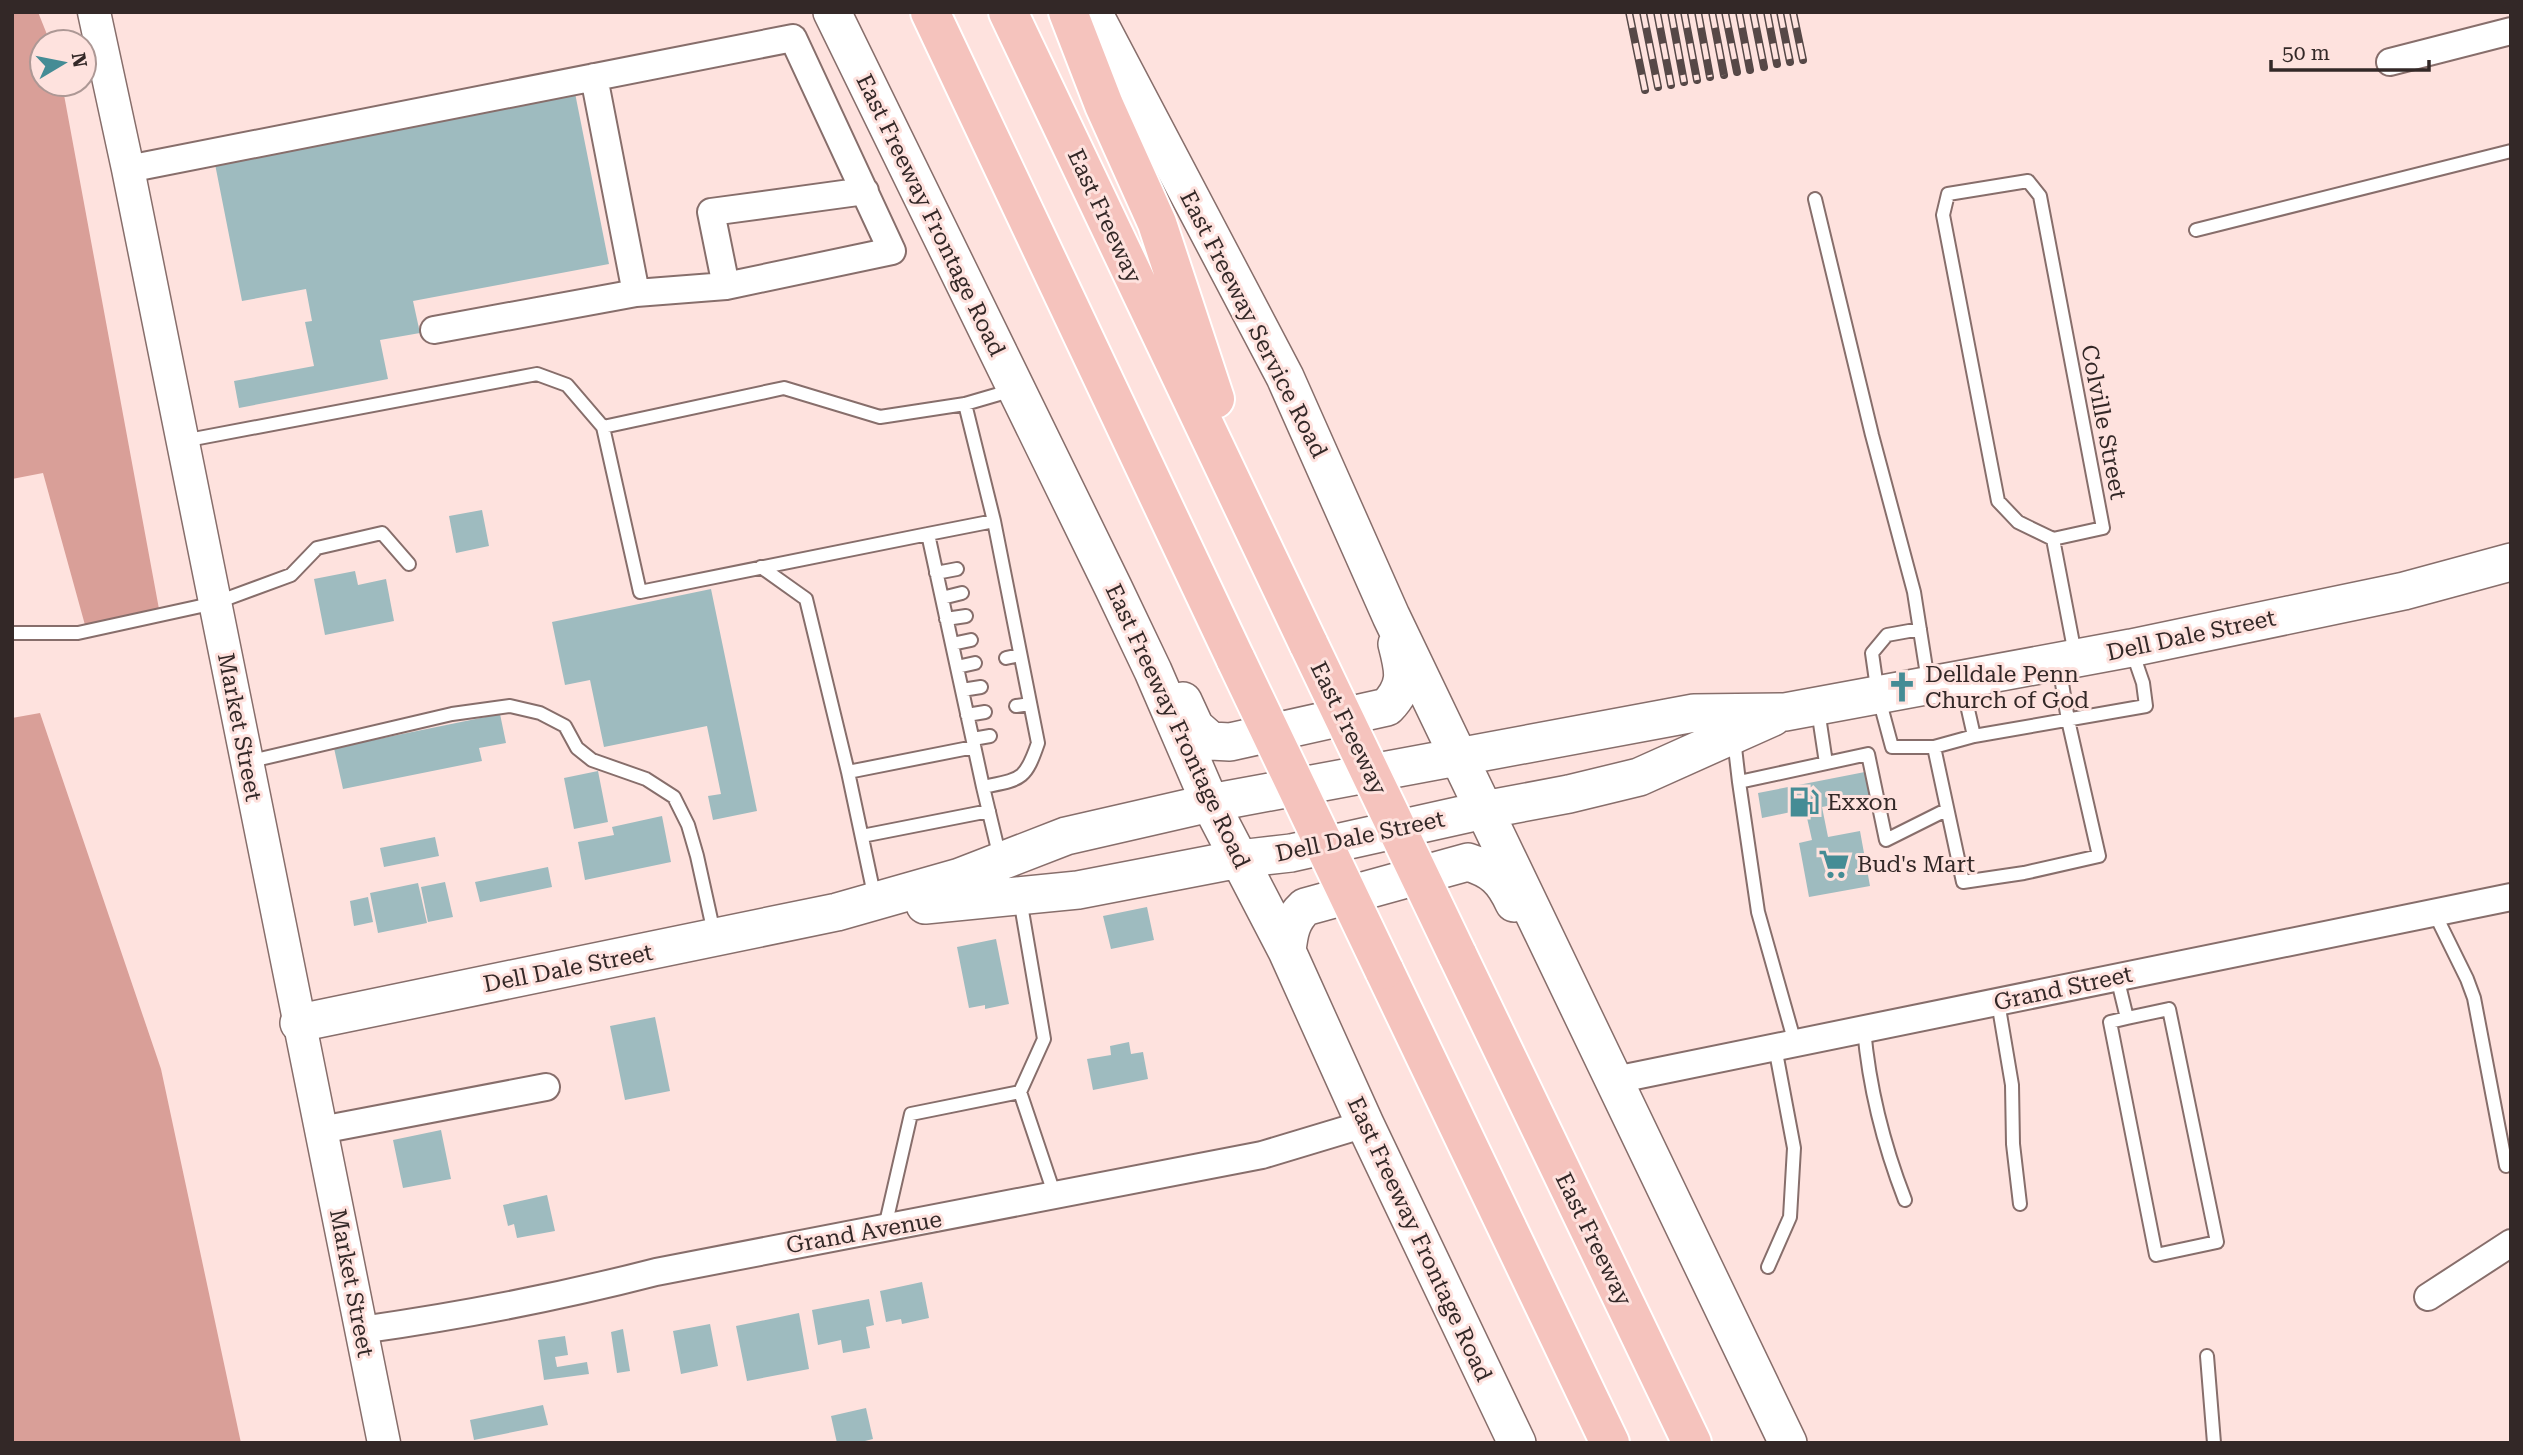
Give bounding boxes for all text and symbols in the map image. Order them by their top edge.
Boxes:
north arrow [28,28,98,98]
scale bar [2271,28,2428,72]
text: 50 m [2282,41,2330,65]
text: N [67,51,92,70]
street label: East Freeway Frontage Road [850,70,1011,361]
street label: East Freeway [1062,145,1148,288]
street label: East Freeway Service Road [1174,186,1333,463]
street label: Colville Street [2075,342,2132,502]
street label: East Freeway Frontage Road [1100,580,1256,873]
street label: Dell Dale Street [2104,604,2278,667]
street label: Market Street [212,651,267,804]
street label: East Freeway [1305,657,1393,800]
place label: Delldale Penn Church of God [1925,661,2089,714]
church icon: Delldale Penn Church of God [1885,670,1919,704]
fuel station icon: Exxon [1787,785,1821,819]
place label: Exxon [1827,789,1898,816]
street label: Dell Dale Street [1273,805,1447,868]
supermarket icon: Bud's Mart [1817,847,1851,881]
place label: Bud's Mart [1857,851,1975,878]
street label: Dell Dale Street [481,939,656,998]
street label: Grand Street [1991,961,2135,1016]
street label: East Freeway Frontage Road [1342,1093,1498,1386]
street label: East Freeway [1550,1168,1638,1311]
street label: Grand Avenue [784,1206,944,1259]
street label: Market Street [324,1207,379,1360]

